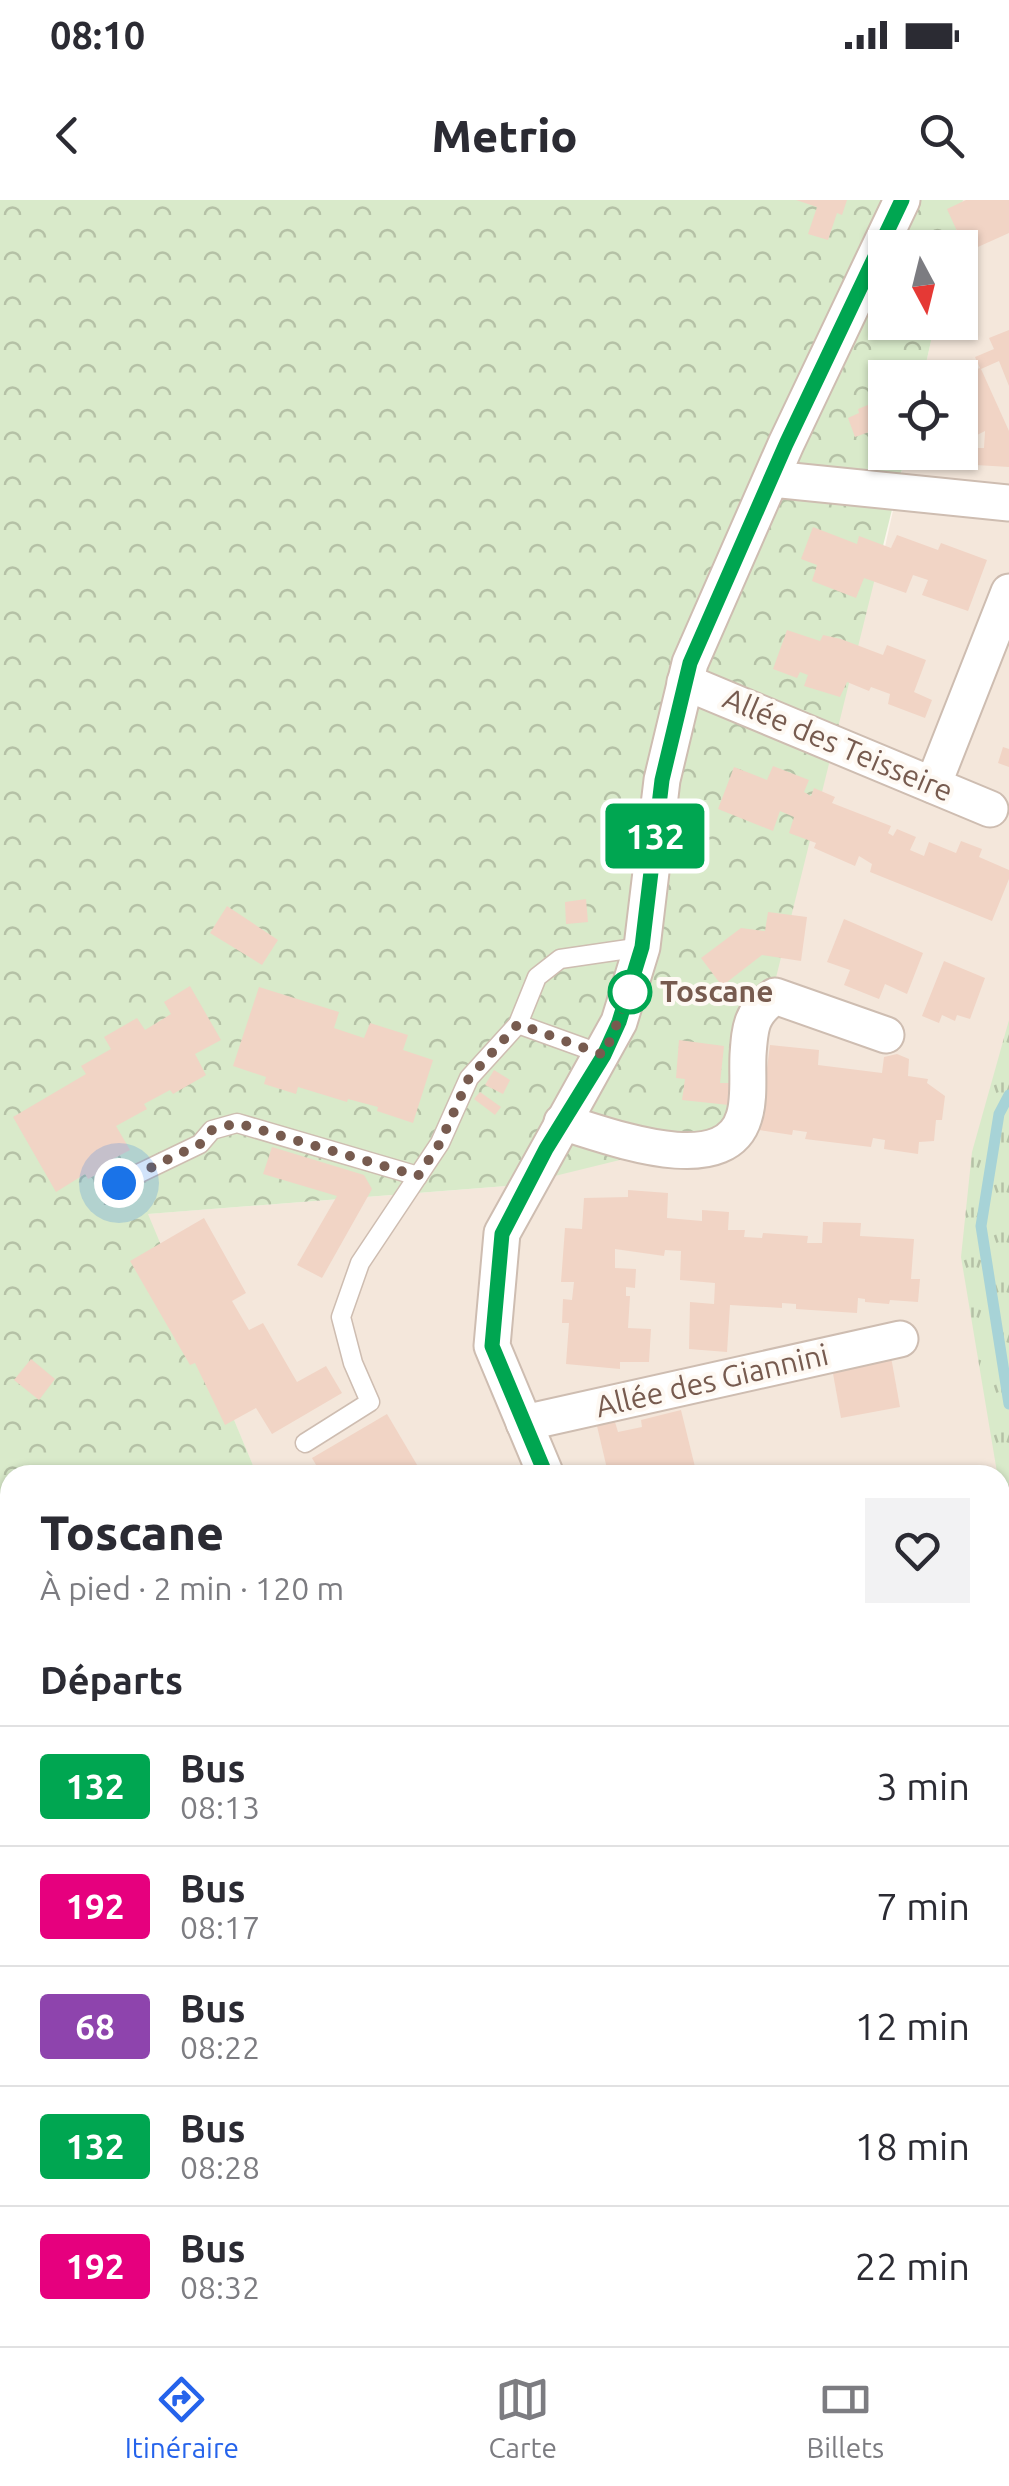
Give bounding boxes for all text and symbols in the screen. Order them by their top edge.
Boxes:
text: 08:10 [50,14,145,56]
icon: back [40,108,95,163]
icon: search [914,108,969,163]
text: Metrio [432,110,577,161]
north arrow [868,230,978,340]
map controls [868,230,978,470]
button: locate [868,360,978,470]
street label: Allée des Teisseire [718,680,958,808]
line badge: 132 [598,804,712,868]
text: 132 [625,816,685,856]
marker: Toscane [609,971,651,1013]
place label: Toscane [660,974,773,1008]
your location [94,1158,144,1208]
street label: Allée des Giannini [592,1337,831,1423]
button: heart [865,1498,970,1603]
text: Toscane [40,1505,224,1559]
text: À pied · 2 min · 120 m [40,1570,344,1606]
text: Départs [40,1659,183,1701]
text: Bus [180,1747,245,1789]
text: 3 min [876,1765,970,1807]
text: 132 [65,1766,125,1806]
text: 08:13 [180,1789,260,1825]
text: Bus [180,1867,245,1909]
text: 7 min [876,1885,970,1927]
text: 192 [65,1886,125,1926]
text: 08:17 [180,1909,260,1945]
text: Bus [180,1987,245,2029]
text: 12 min [855,2005,970,2047]
text: 68 [75,2006,115,2046]
text: 08:22 [180,2029,260,2065]
text: Bus [180,2107,245,2149]
text: 18 min [855,2125,970,2167]
text: 132 [65,2126,125,2166]
text: 08:28 [180,2149,260,2185]
text: Bus [180,2227,245,2269]
text: 22 min [855,2245,970,2287]
text: 192 [65,2246,125,2286]
text: 08:32 [180,2269,260,2305]
tab: Itinéraire [125,2372,239,2463]
tab: Carte [488,2372,557,2463]
tab: Billets [806,2372,884,2463]

